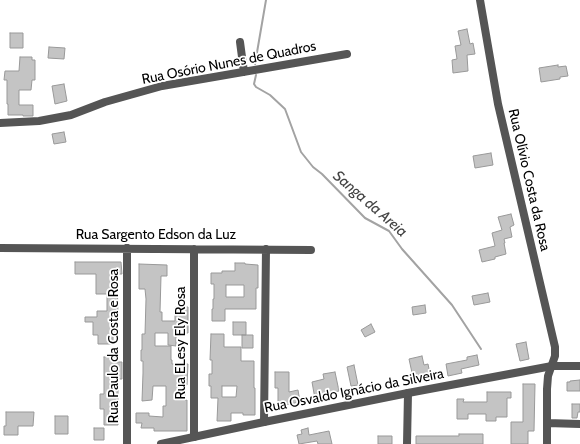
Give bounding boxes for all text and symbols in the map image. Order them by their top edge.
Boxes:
street label: Rua Osório Nunes de Quadros [140,38,318,88]
street label: Rua Olívio Costa da Rosa [504,107,554,253]
water label: Sanga da Areia [329,167,411,241]
street label: Rua Sargento Edson da Luz [76,227,236,243]
street label: Rua Paulo da Costa e Rosa [106,269,122,423]
street label: Rua ELesy Ely Rosa [173,287,189,399]
street label: Rua Osvaldo Ignácio da Silveira [263,365,445,417]

